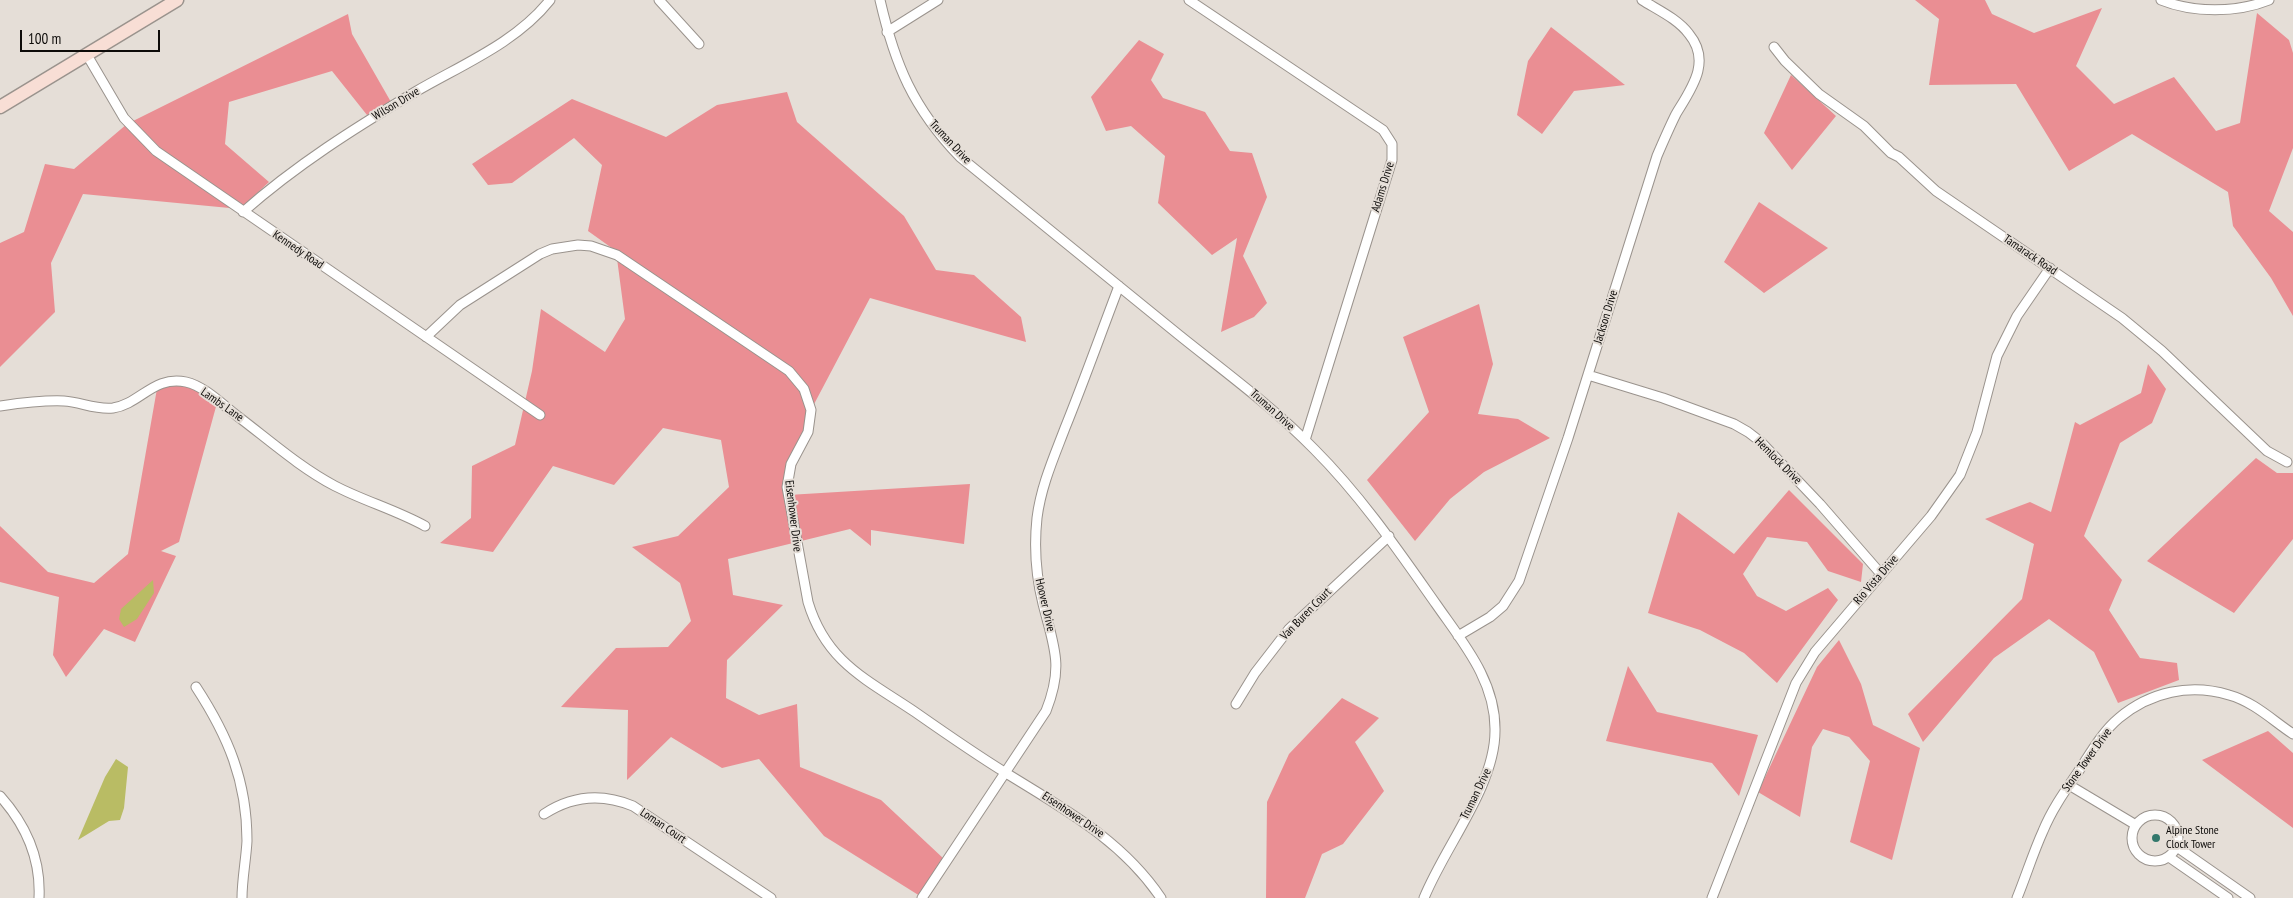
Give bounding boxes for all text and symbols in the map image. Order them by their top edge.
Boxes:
scale bar [22,20,162,52]
text: 100 m [28,29,61,48]
street label: Wilson Drive [370,84,422,124]
street label: Truman Drive [926,117,974,167]
street label: Adams Drive [1369,160,1397,214]
street label: Kennedy Road [270,228,326,272]
street label: Tamarack Road [2000,232,2060,278]
street label: Jackson Drive [1591,288,1621,346]
street label: Lambs Lane [198,385,246,425]
street label: Truman Drive [1247,386,1297,434]
street label: Hemlock Drive [1752,435,1804,487]
street label: Eisenhower Drive [781,479,805,553]
street label: Rio Vista Drive [1851,552,1901,608]
street label: Hoover Drive [1032,577,1058,633]
street label: Van Buren Court [1278,585,1334,643]
street label: Stone Tower Drive [2059,725,2115,795]
street label: Truman Drive [1457,766,1495,822]
street label: Eisenhower Drive [1039,789,1107,841]
street label: Loman Court [637,805,689,847]
place label: Alpine Stone Clock Tower [2166,824,2219,852]
marker: Alpine Stone Clock Tower [2150,832,2162,844]

